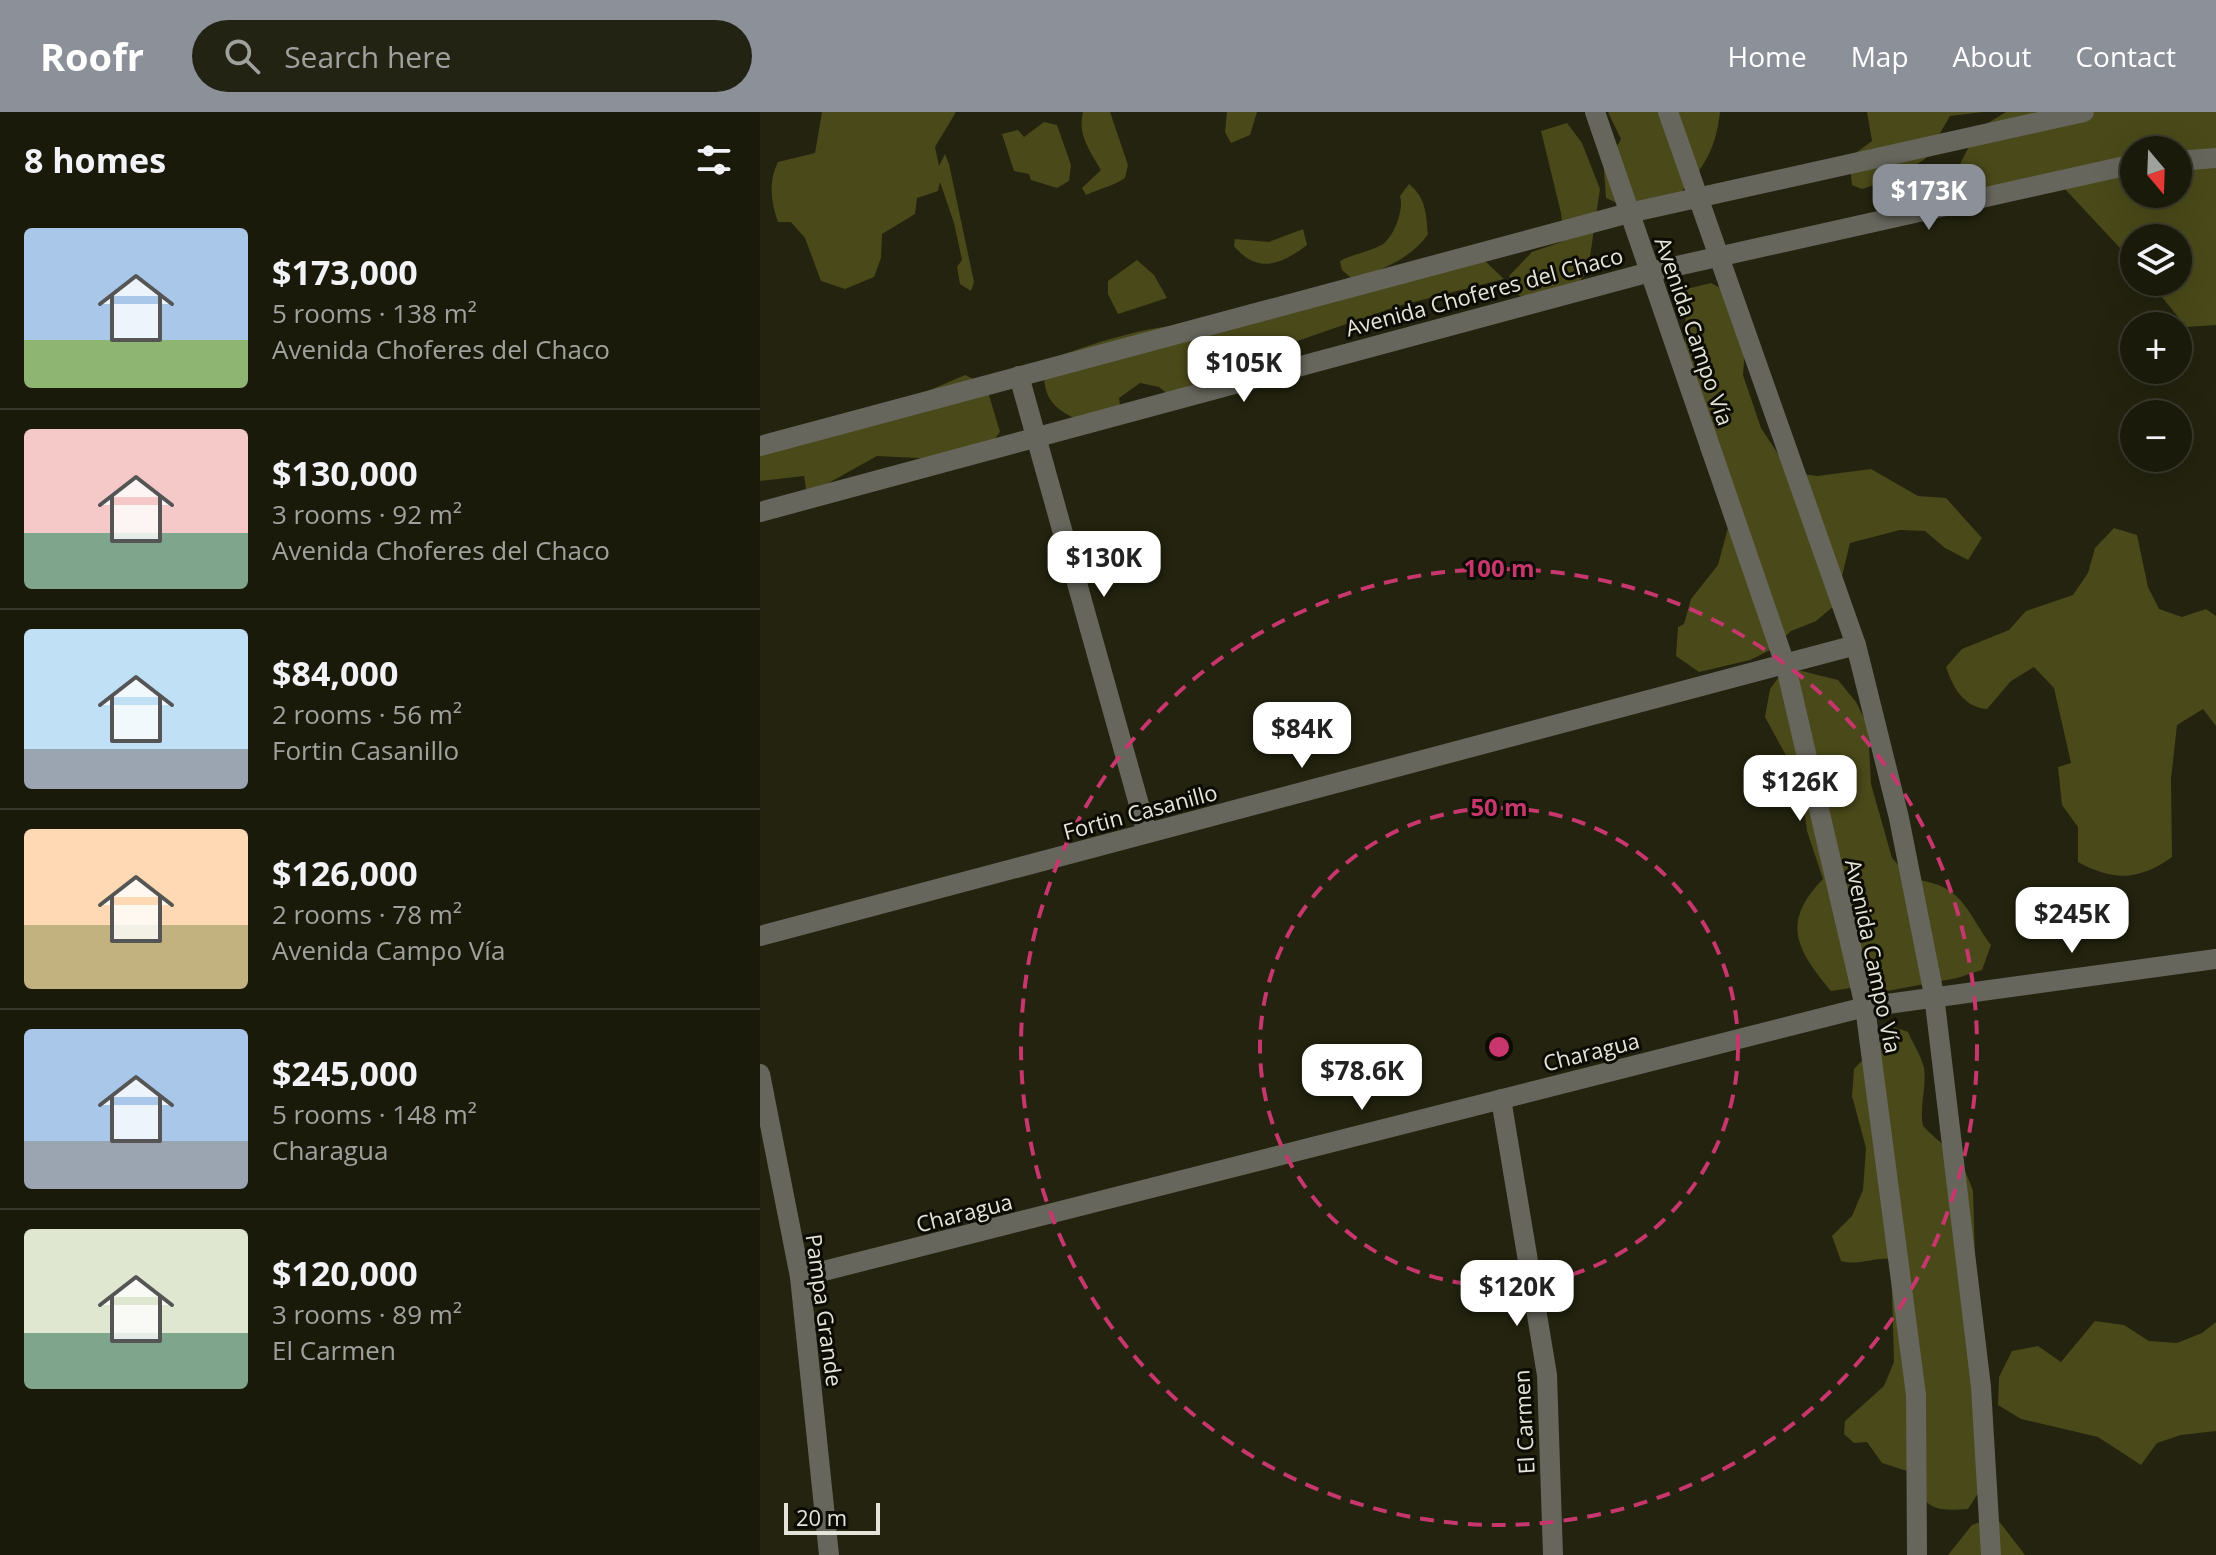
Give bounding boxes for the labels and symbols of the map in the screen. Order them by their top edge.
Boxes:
north arrow [2120,136,2192,208]
pin: $173K [1873,164,1985,232]
street label: Avenida Campo Vía [1649,233,1741,429]
street label: Avenida Choferes del Chaco [1342,239,1626,343]
pin: $105K [1188,336,1300,404]
pin: $130K [1048,531,1160,599]
text: 100 m [1464,551,1534,584]
pin: $84K [1255,702,1349,770]
pin: $126K [1744,755,1856,823]
street label: Fortin Casanillo [1060,776,1220,846]
text: 50 m [1470,790,1528,823]
street label: Avenida Campo Vía [1839,856,1909,1056]
pin: $245K [2016,887,2128,955]
street label: Charagua [1540,1025,1642,1077]
centre of rings [1485,1033,1513,1061]
pin: $78.6K [1297,1044,1427,1112]
street label: Charagua [913,1186,1015,1238]
street label: Pampa Grande [799,1232,851,1388]
pin: $120K [1461,1260,1573,1328]
street label: El Carmen [1505,1369,1541,1475]
scale bar [784,1499,880,1535]

